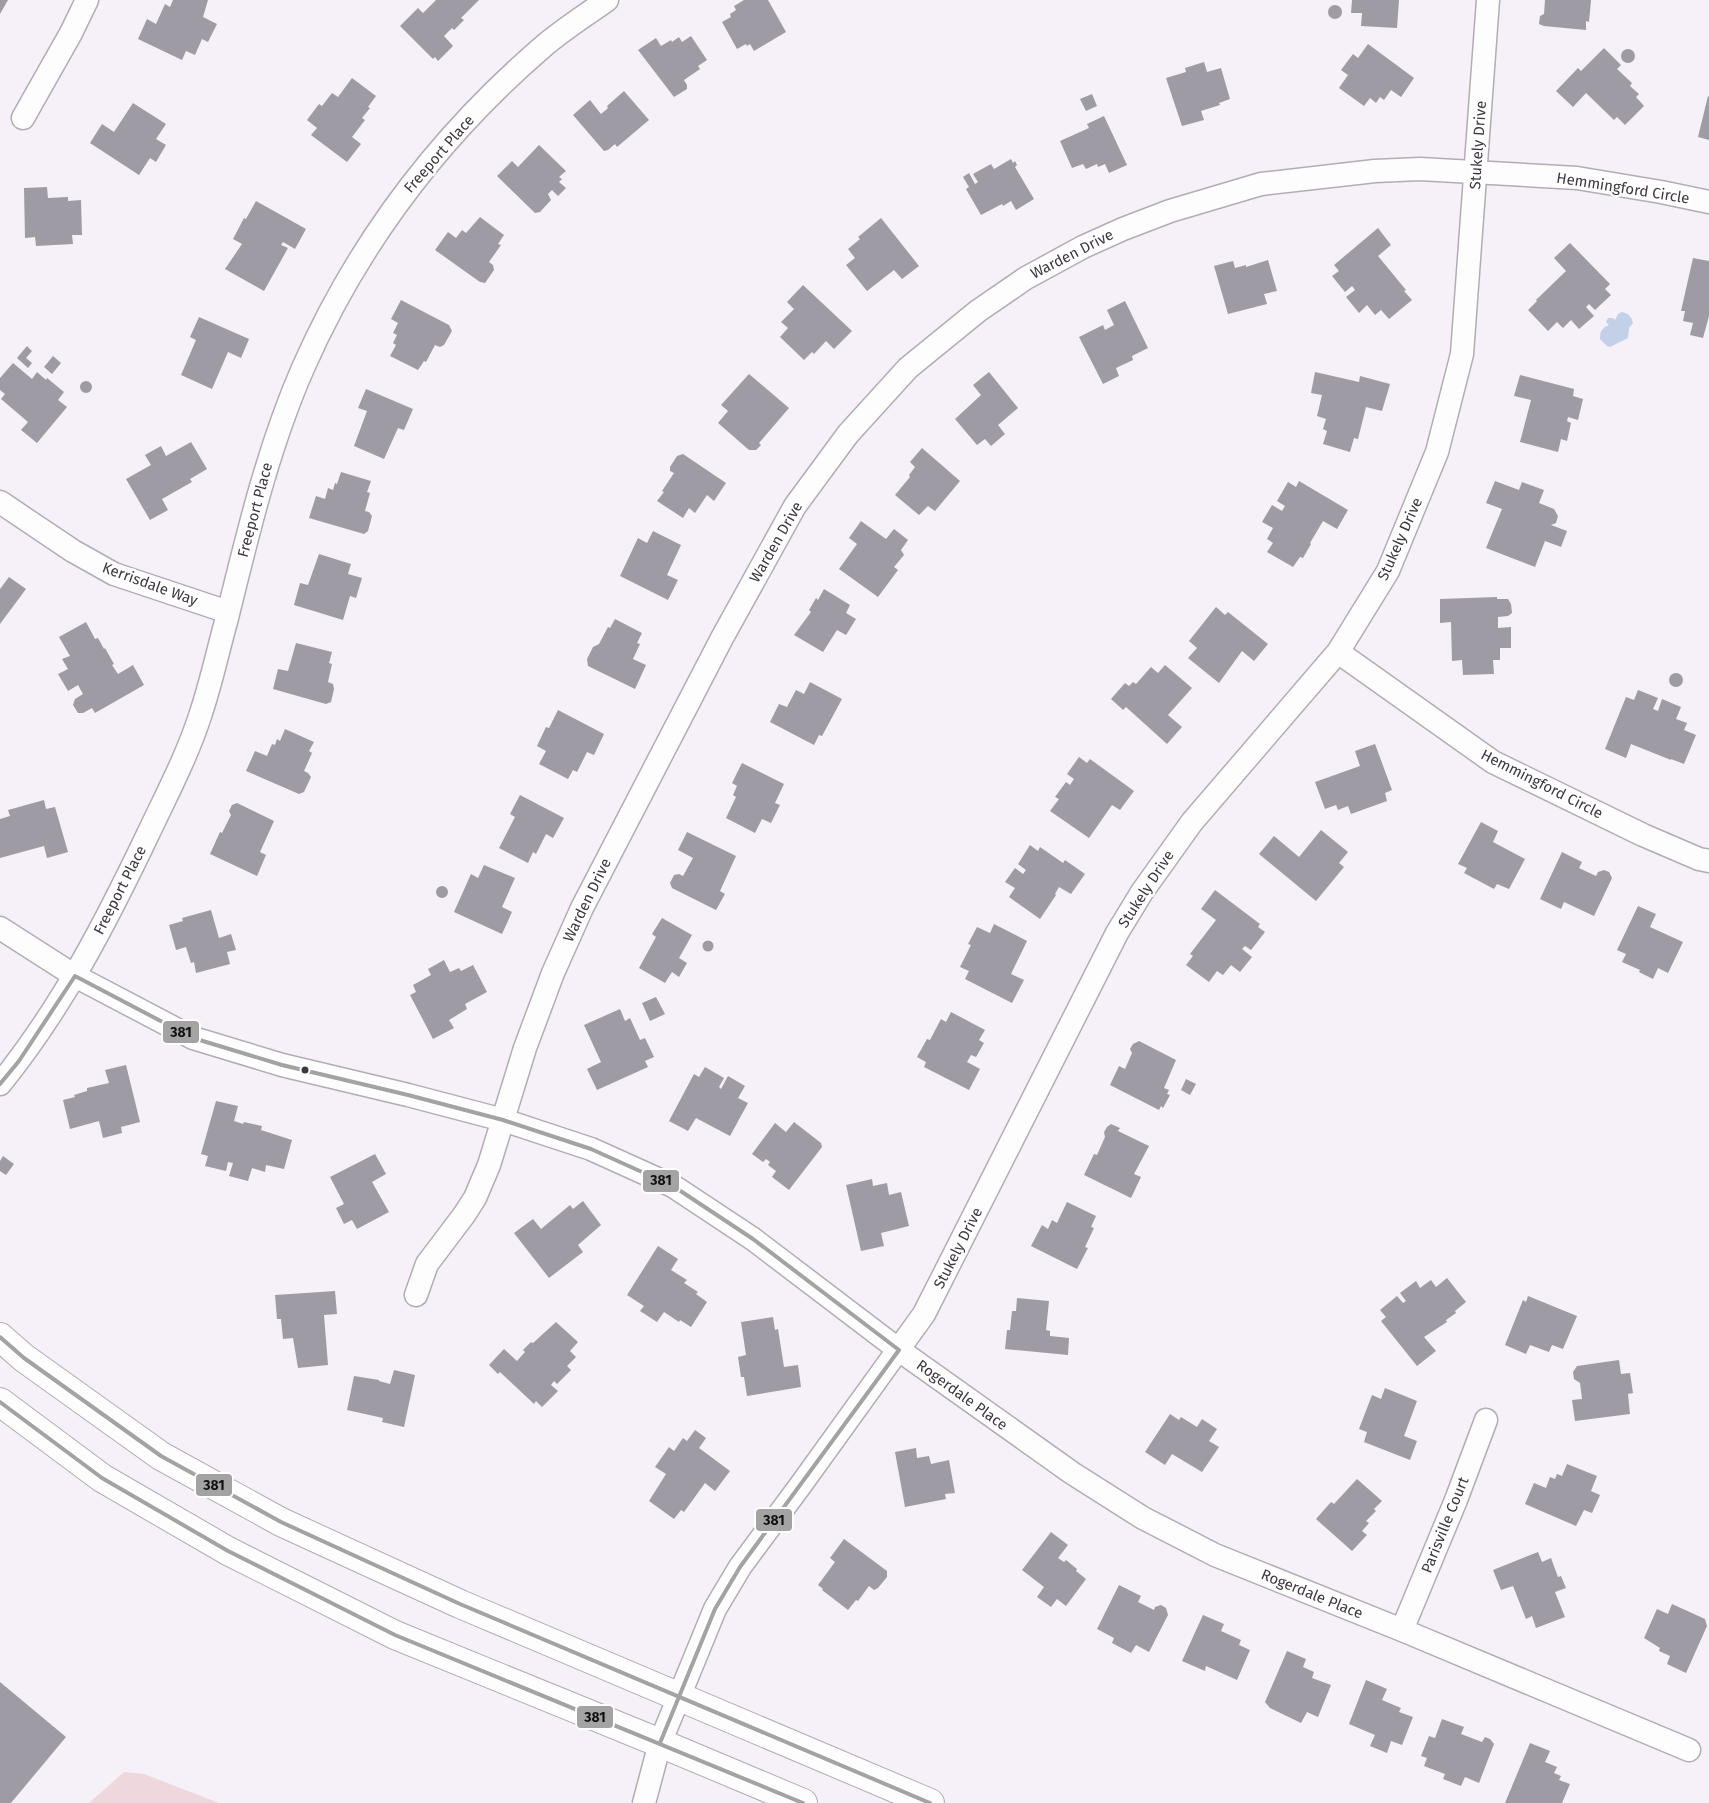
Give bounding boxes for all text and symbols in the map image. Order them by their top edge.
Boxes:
street label: Stukely Drive [1466,100,1490,190]
street label: Freeport Place [400,111,478,197]
street label: Hemmingford Circle [1555,169,1691,207]
street label: Warden Drive [1028,225,1116,283]
street label: Freeport Place [234,461,276,559]
street label: Stukely Drive [1374,495,1426,583]
street label: Warden Drive [746,498,806,586]
street label: Kerrisdale Way [100,558,201,610]
street label: Hemmingford Circle [1478,745,1606,823]
street label: Freeport Place [90,842,150,938]
street label: Stukely Drive [1114,847,1178,931]
street label: Warden Drive [559,855,615,945]
line badge: 381 [162,1020,200,1044]
text: 381 [169,1024,192,1041]
unlabelled marker [300,1065,310,1075]
line badge: 381 [642,1169,680,1193]
text: 381 [649,1172,672,1189]
street label: Stukely Drive [930,1204,986,1292]
street label: Rogerdale Place [913,1356,1011,1434]
line badge: 381 [195,1473,233,1497]
street label: Parisville Court [1418,1474,1473,1576]
text: 381 [202,1477,225,1494]
line badge: 381 [755,1508,793,1532]
text: 381 [762,1512,785,1529]
street label: Rogerdale Place [1258,1565,1366,1623]
line badge: 381 [576,1705,614,1729]
text: 381 [583,1709,606,1726]

